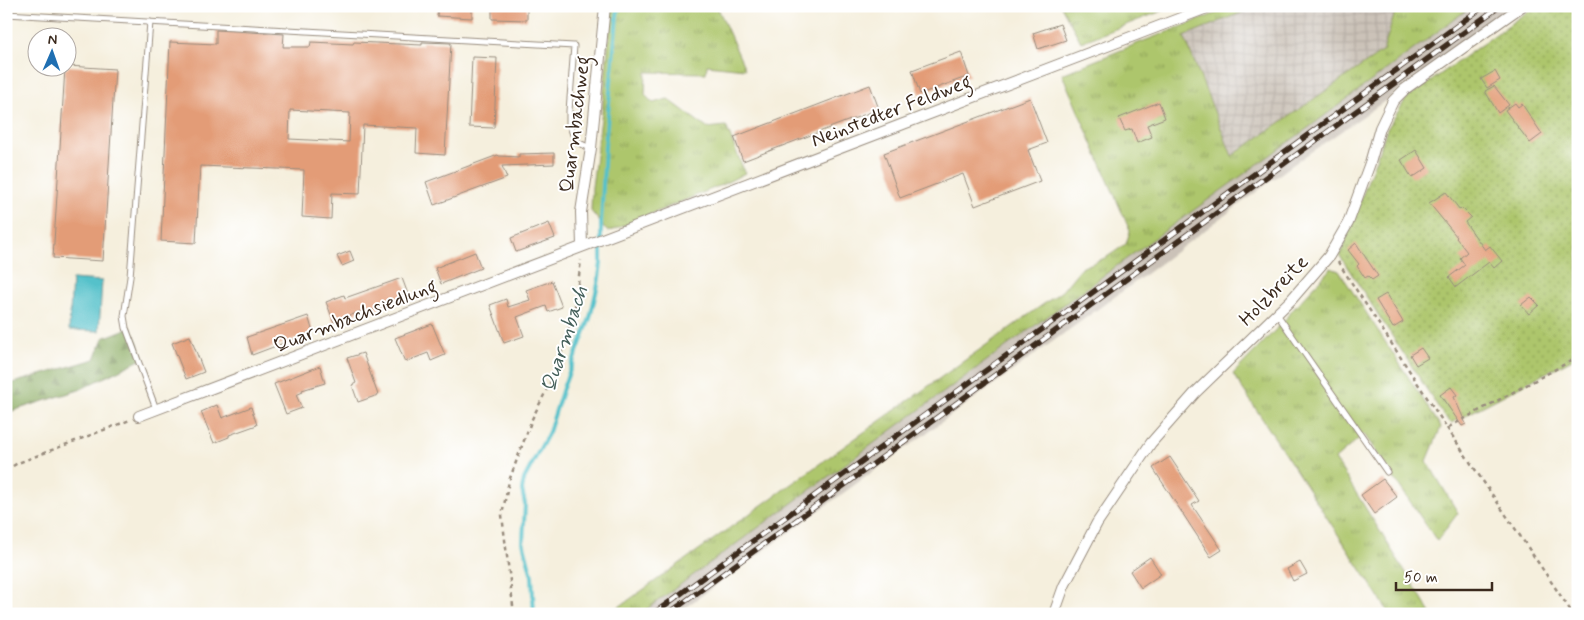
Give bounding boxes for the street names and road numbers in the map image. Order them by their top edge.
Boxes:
street label: Quarmbachweg [554,54,599,195]
street label: Neinstedter Feldweg [807,68,976,156]
street label: Holzbreite [1233,249,1315,333]
street label: Quarmbachsiedlung [270,273,442,362]

